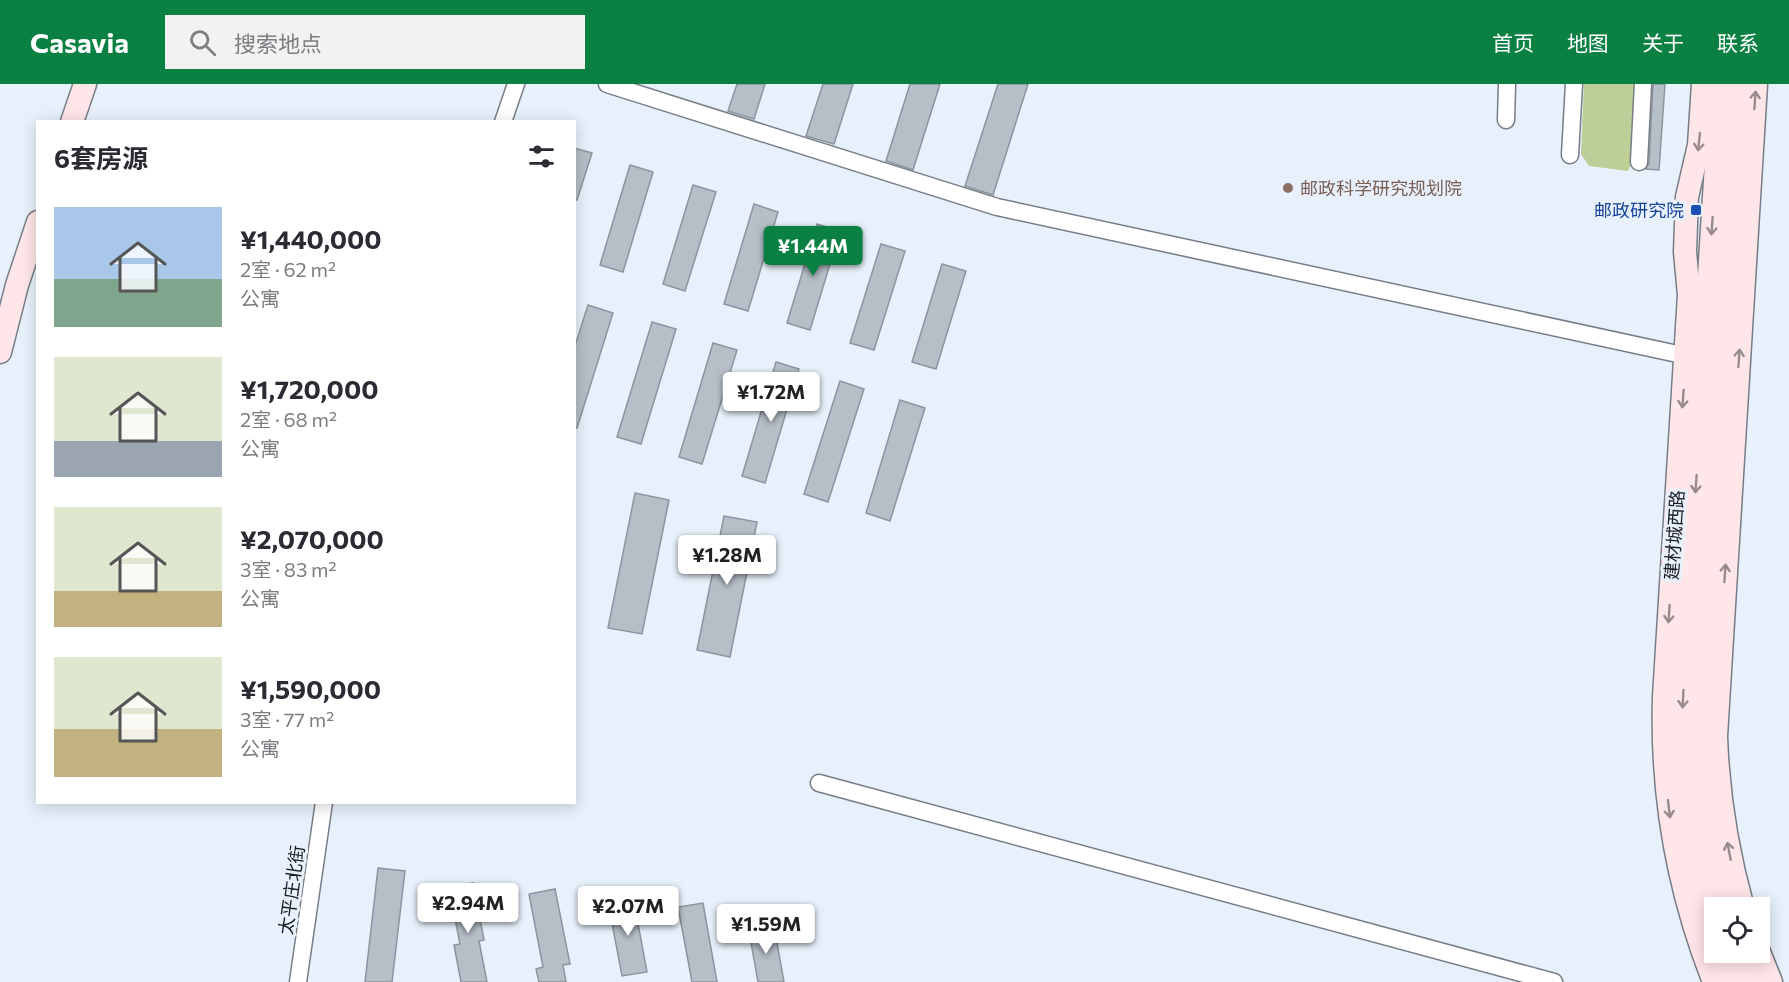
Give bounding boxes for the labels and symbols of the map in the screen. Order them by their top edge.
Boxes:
one-way arrow [1750,91,1761,111]
one-way arrow [1693,132,1704,152]
place label: 邮政科学研究规划院 [1300,177,1462,199]
marker: 邮政科学研究规划院 [1281,181,1295,195]
place label: 邮政研究院 [1594,199,1684,221]
marker: 邮政研究院 [1689,203,1703,217]
one-way arrow [1706,216,1717,236]
pin: ¥1.44M [764,226,862,277]
one-way arrow [1733,348,1744,368]
pin: ¥1.72M [722,372,820,423]
one-way arrow [1677,388,1688,408]
one-way arrow [1690,473,1701,493]
street label: 建材城西路 [1660,489,1688,581]
pin: ¥1.28M [678,535,776,586]
one-way arrow [1719,564,1730,584]
one-way arrow [1664,604,1675,624]
one-way arrow [1677,689,1688,709]
one-way arrow [1663,798,1674,818]
one-way arrow [1723,842,1734,861]
street label: 太平庄北街 [274,844,308,936]
pin: ¥2.94M [419,883,517,934]
pin: ¥2.07M [579,886,677,937]
pin: ¥1.59M [717,904,815,955]

